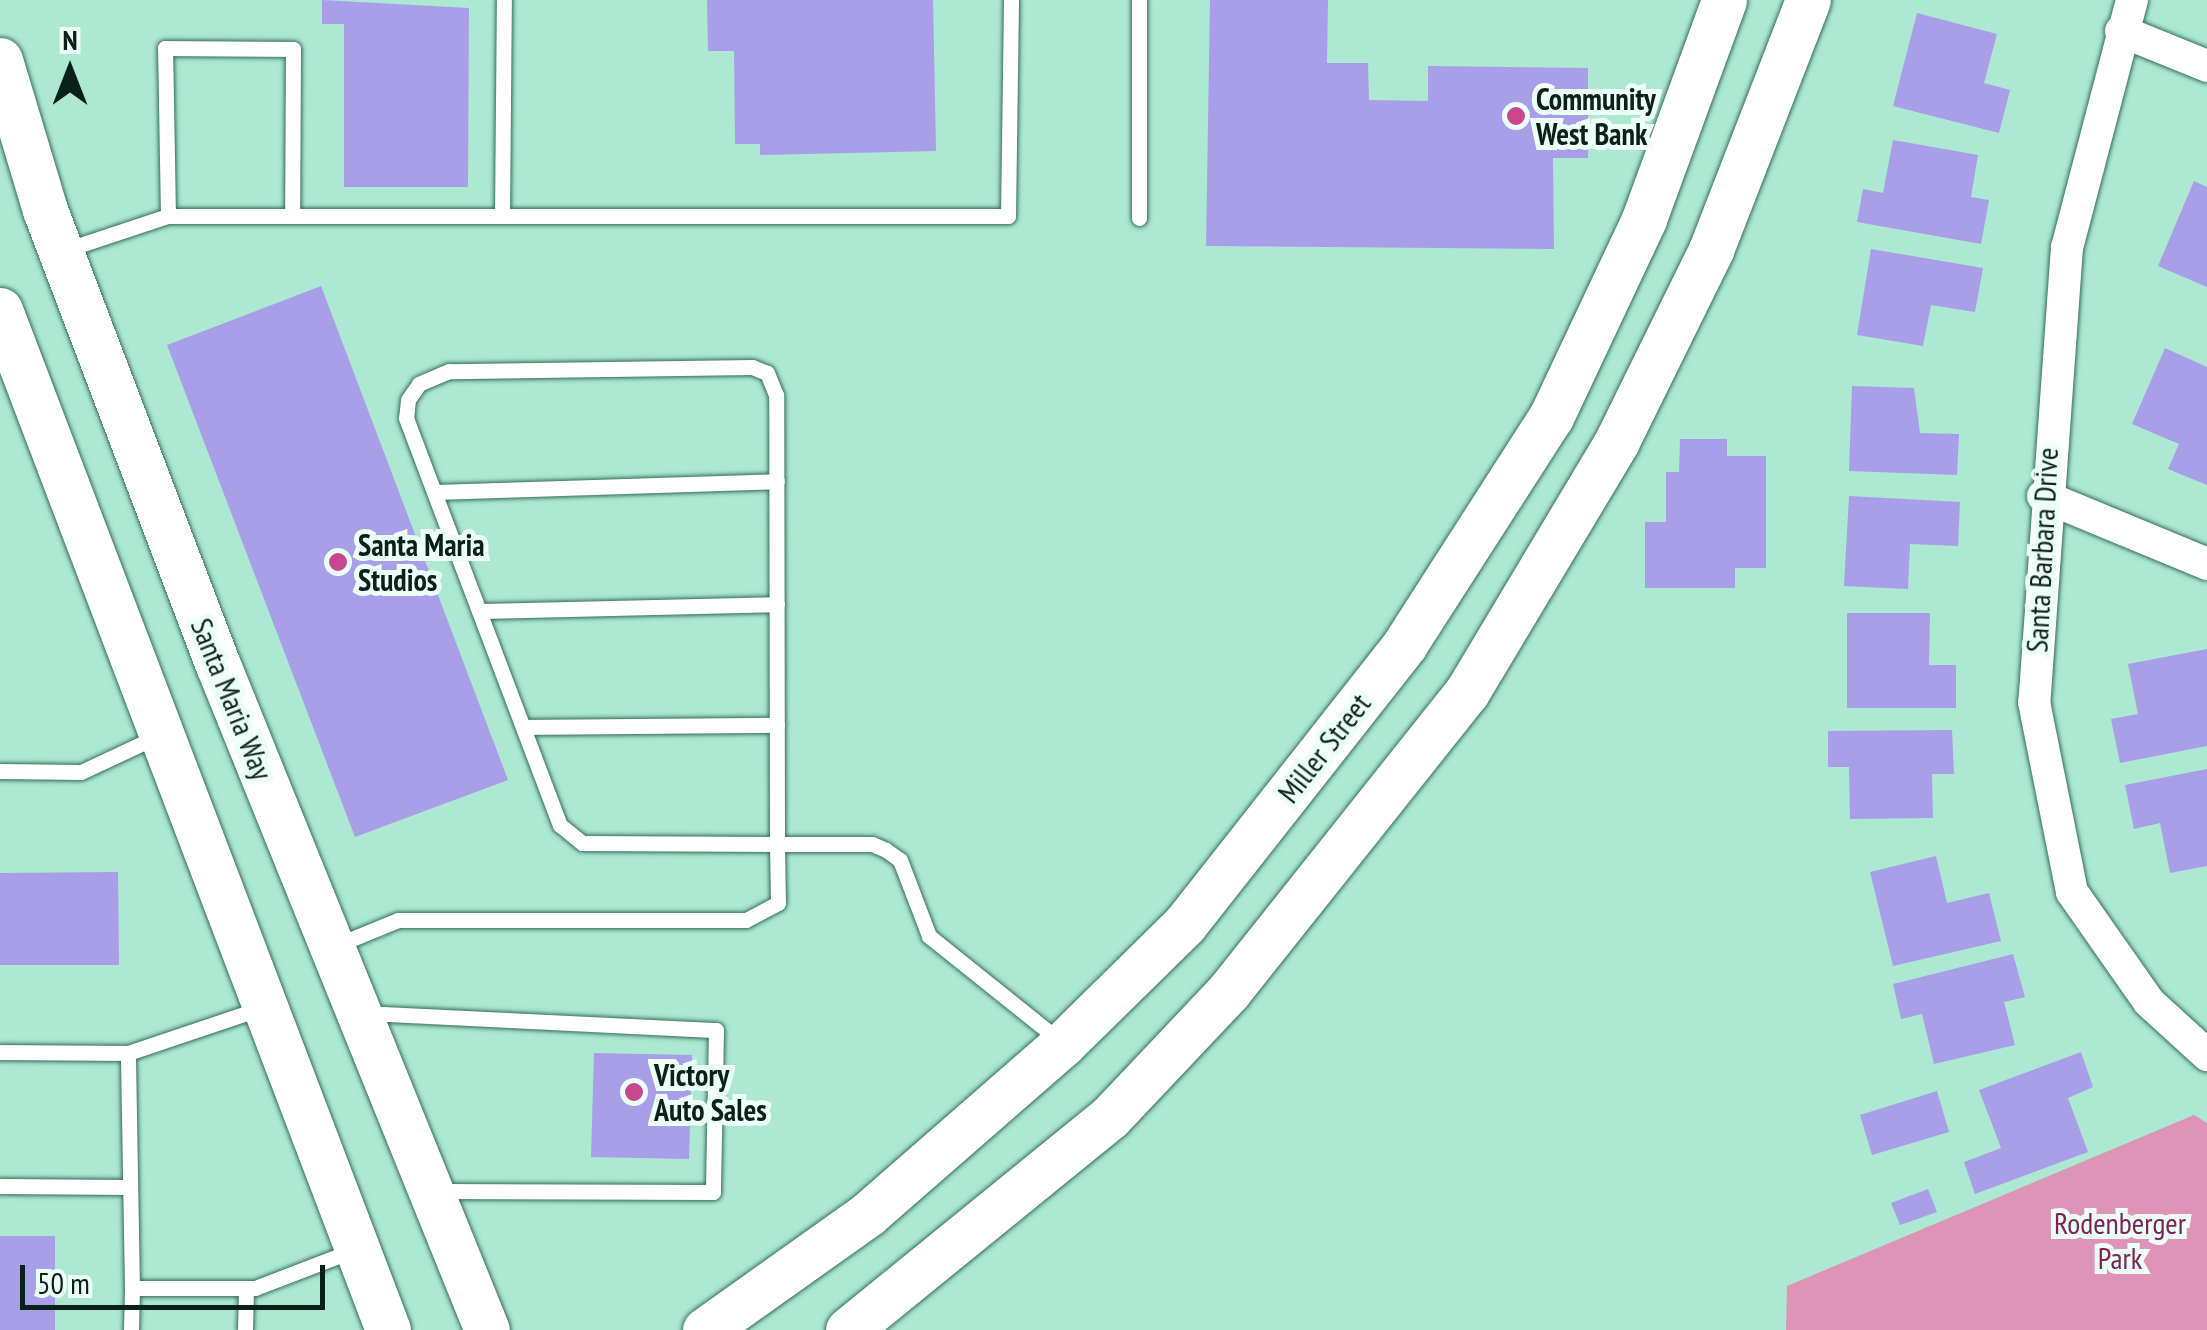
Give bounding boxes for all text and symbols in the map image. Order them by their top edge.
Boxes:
north arrow [20,20,120,120]
text: N [62,21,78,58]
place label: Community West Bank [1536,81,1656,152]
marker: Community West Bank [1505,105,1527,127]
street label: Santa Barbara Drive [2019,447,2065,653]
place label: Santa Maria Studios [358,527,485,598]
marker: Santa Maria Studios [327,551,349,573]
street label: Santa Maria Way [183,613,281,785]
street label: Miller Street [1270,686,1378,810]
place label: Victory Auto Sales [654,1057,767,1128]
marker: Victory Auto Sales [623,1081,645,1103]
park label: Rodenberger Park [2054,1205,2186,1276]
scale bar [25,1245,330,1307]
text: 50 m [37,1263,90,1302]

